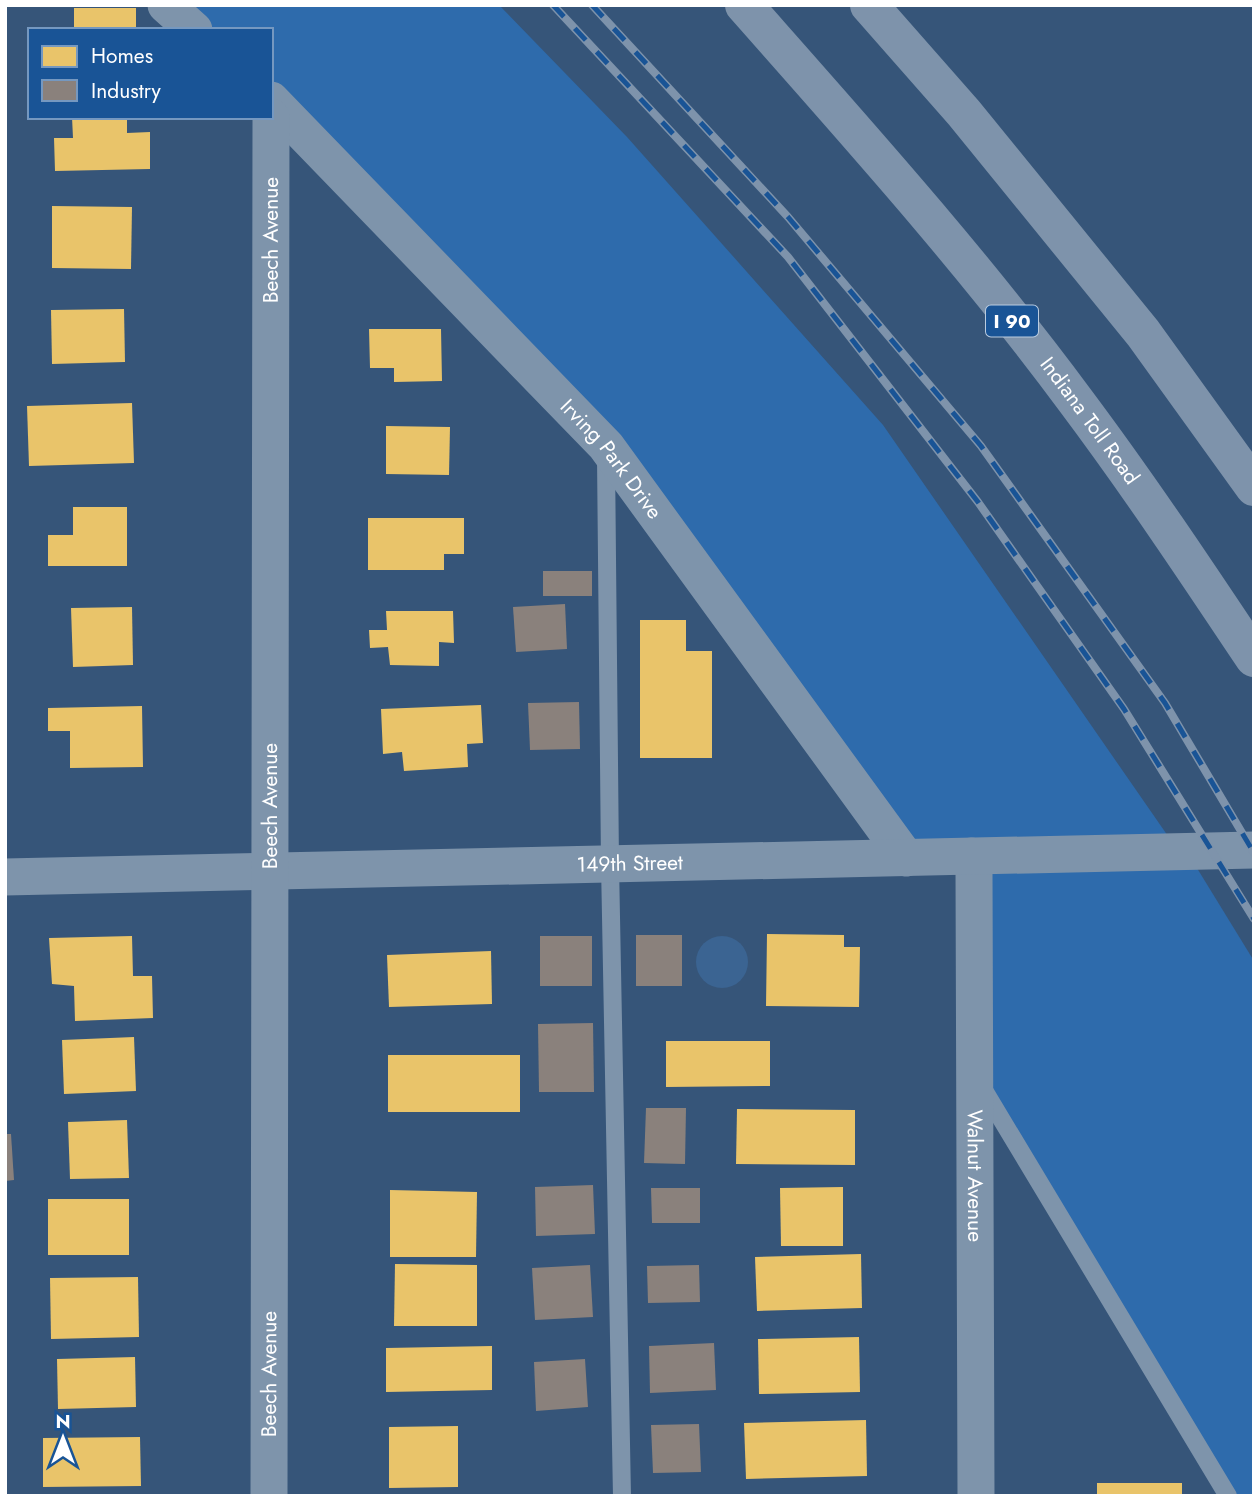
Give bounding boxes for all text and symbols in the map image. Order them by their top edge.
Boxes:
legend [28,28,273,119]
text: Homes [91,41,153,71]
text: Industry [91,76,162,106]
street label: Beech Avenue [256,177,286,303]
road number: I 90 [986,306,1038,336]
street label: Indiana Toll Road [1033,351,1147,491]
street label: Irving Park Drive [553,392,670,525]
street label: Beech Avenue [255,743,285,869]
street label: 149th Street [576,847,683,880]
street label: Walnut Avenue [960,1109,990,1242]
street label: Beech Avenue [254,1311,284,1437]
north arrow [28,1403,98,1473]
text: N [55,1408,71,1435]

